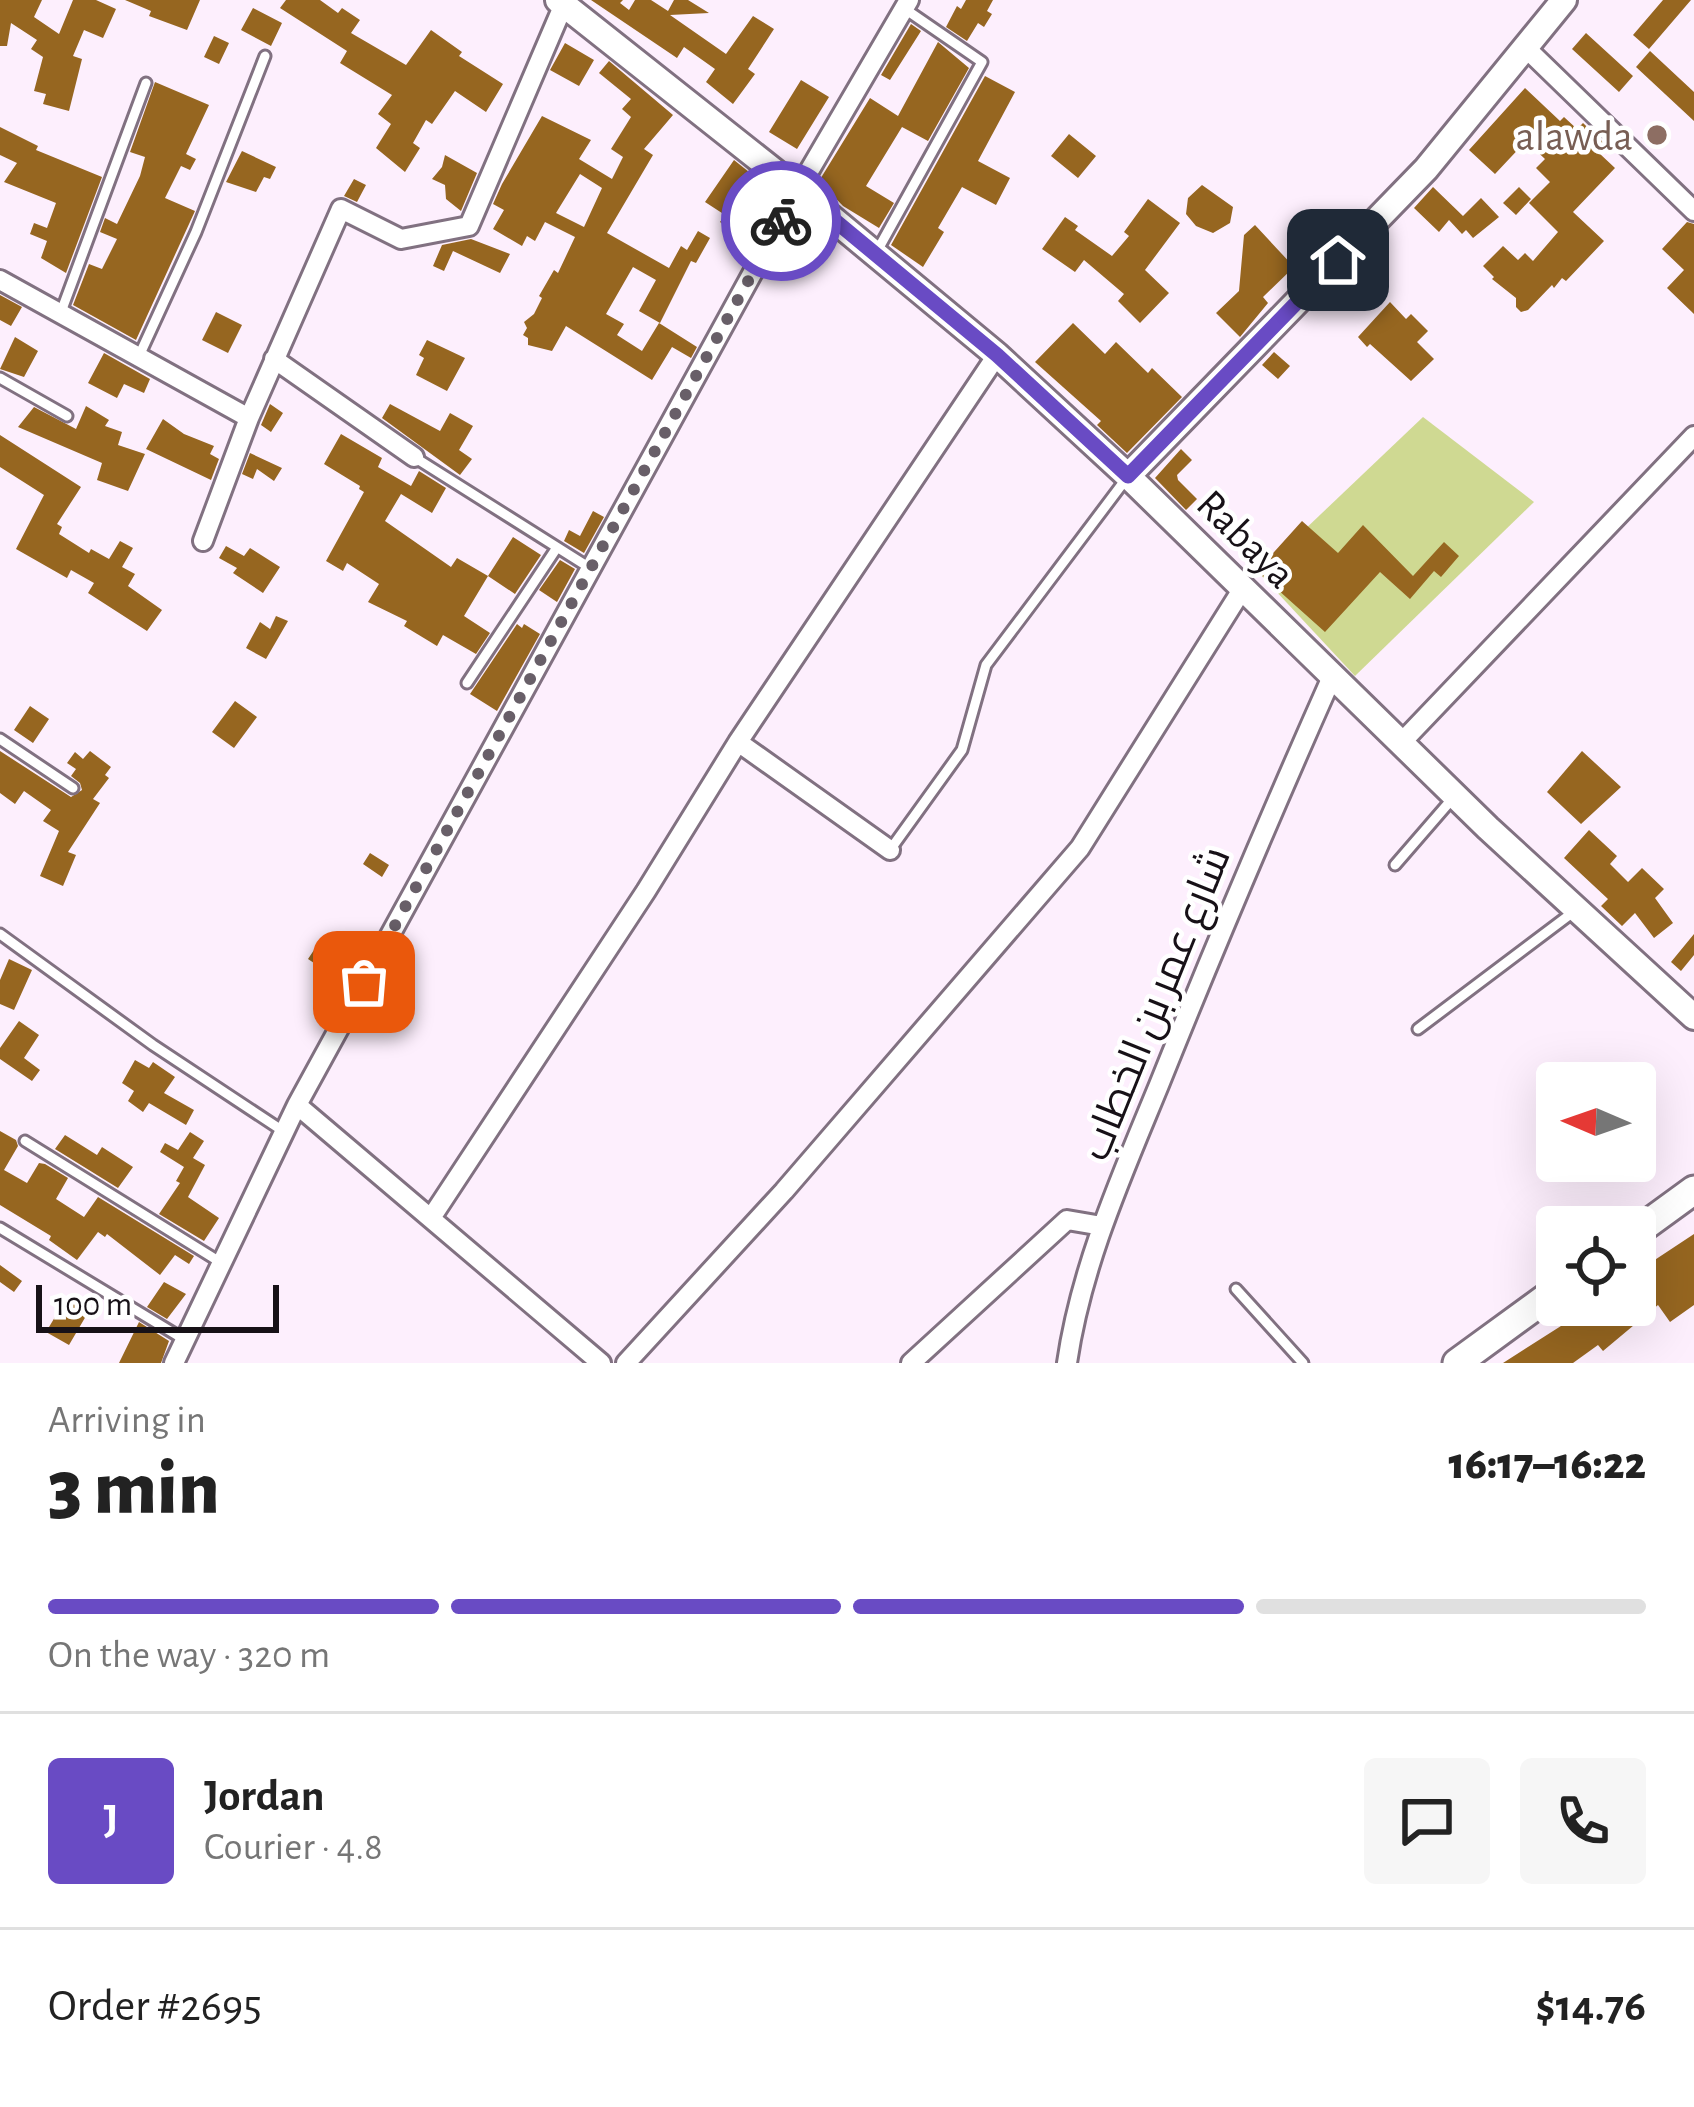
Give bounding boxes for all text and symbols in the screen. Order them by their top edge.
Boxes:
place label: alawda [1515,116,1633,158]
marker: alawda [1644,122,1670,148]
courier [721,161,841,281]
icon: bike [748,188,814,254]
pin [1287,209,1389,311]
icon: home [1305,227,1371,293]
street label: Rabaya [1189,482,1303,596]
street label: شارع عمر بن الخطاب [1074,841,1242,1168]
pin [313,931,415,1033]
icon: bag [331,949,397,1015]
north arrow [1536,1062,1656,1182]
map controls [1536,1062,1656,1326]
button: locate [1536,1206,1656,1326]
scale bar [36,1279,279,1332]
text: 100 m [54,1289,132,1322]
text: Arriving in [48,1401,206,1440]
text: 16:17–16:22 [1448,1442,1646,1487]
text: 3 min [48,1450,220,1528]
text: On the way · 320 m [48,1636,330,1675]
button: chat [1364,1758,1490,1884]
button: phone [1520,1758,1646,1884]
text: Jordan [204,1774,325,1819]
text: J [103,1798,119,1843]
text: Courier · 4.8 [204,1828,383,1867]
text: Order #2695 [48,1984,262,2029]
text: $14.76 [1535,1984,1646,2029]

